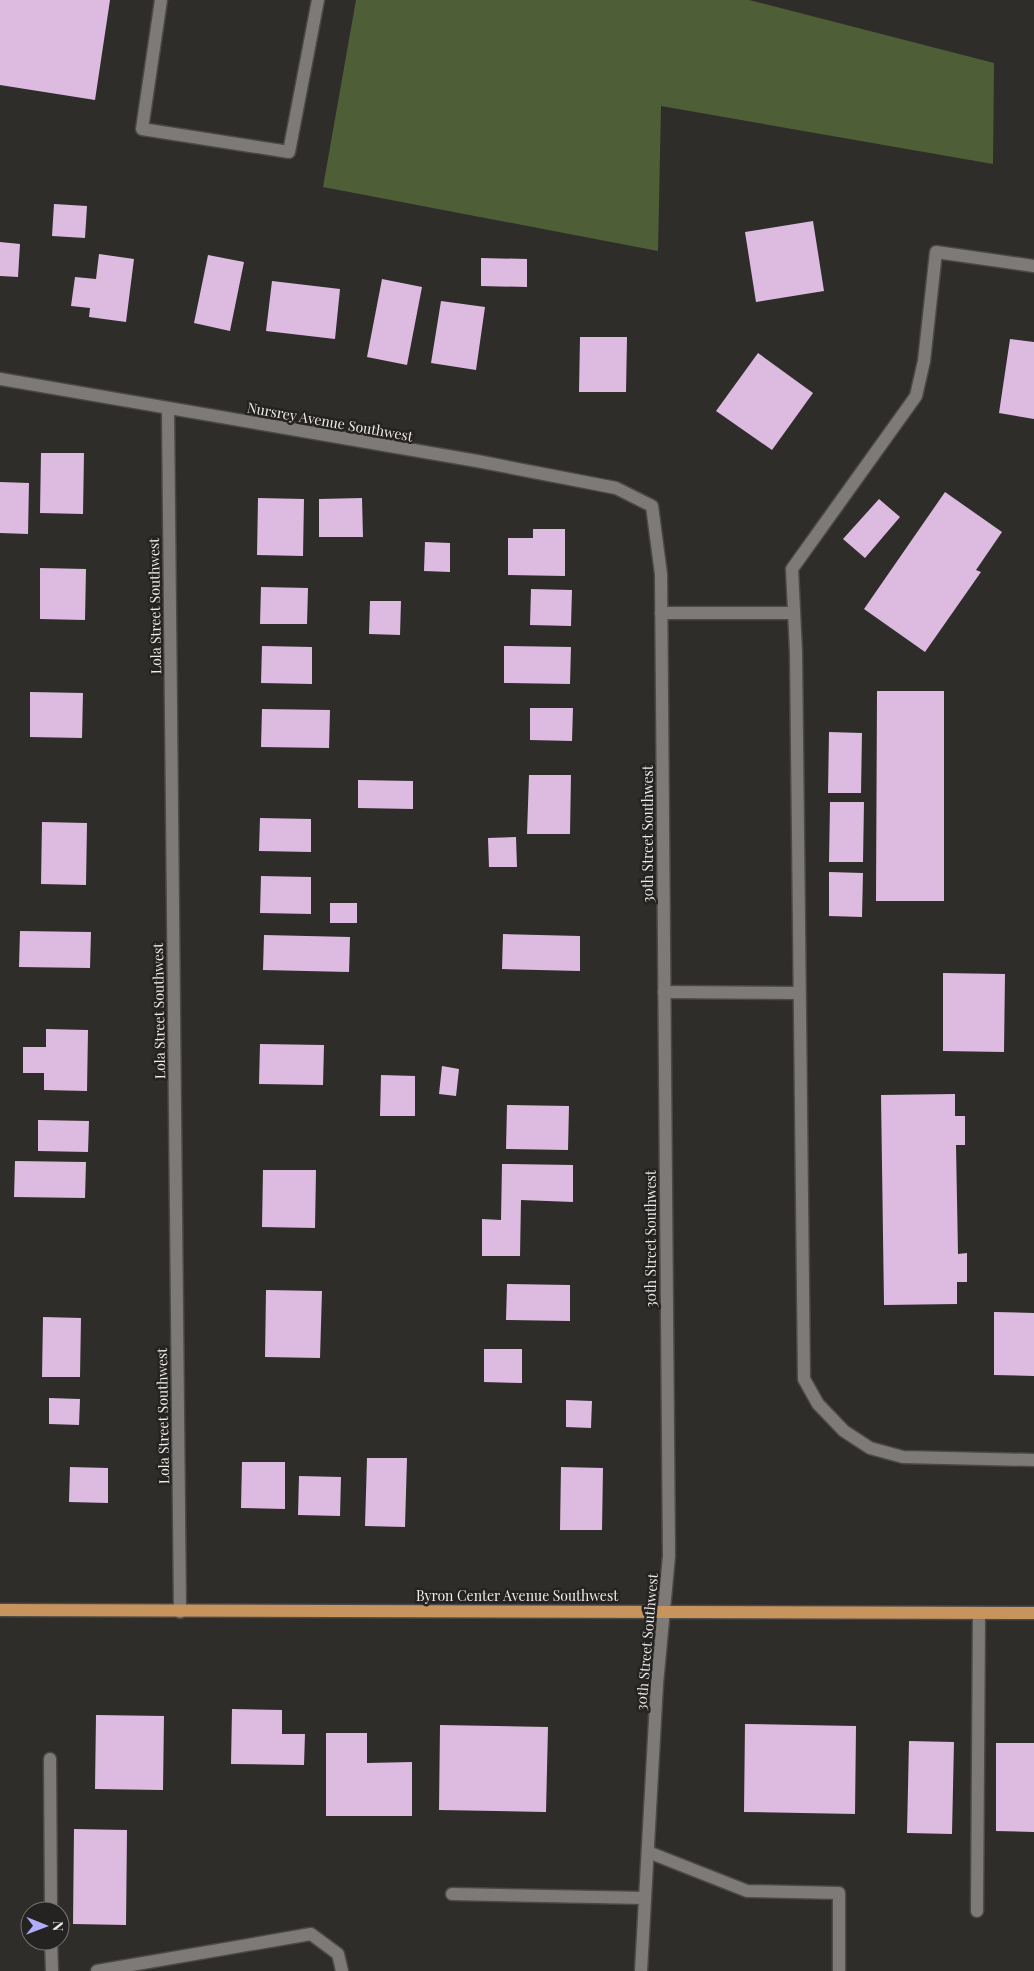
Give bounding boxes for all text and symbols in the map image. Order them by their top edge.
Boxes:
street label: Nursrey Avenue Southwest [246,398,415,446]
street label: Lola Street Southwest [144,537,165,674]
street label: 30th Street Southwest [638,764,657,903]
street label: Lola Street Southwest [148,942,169,1079]
street label: 30th Street Southwest [641,1169,660,1308]
street label: Lola Street Southwest [152,1347,173,1484]
street label: 30th Street Southwest [631,1572,662,1711]
street label: Byron Center Avenue Southwest [416,1586,619,1605]
north arrow [20,1901,70,1951]
text: N [49,1921,68,1931]

